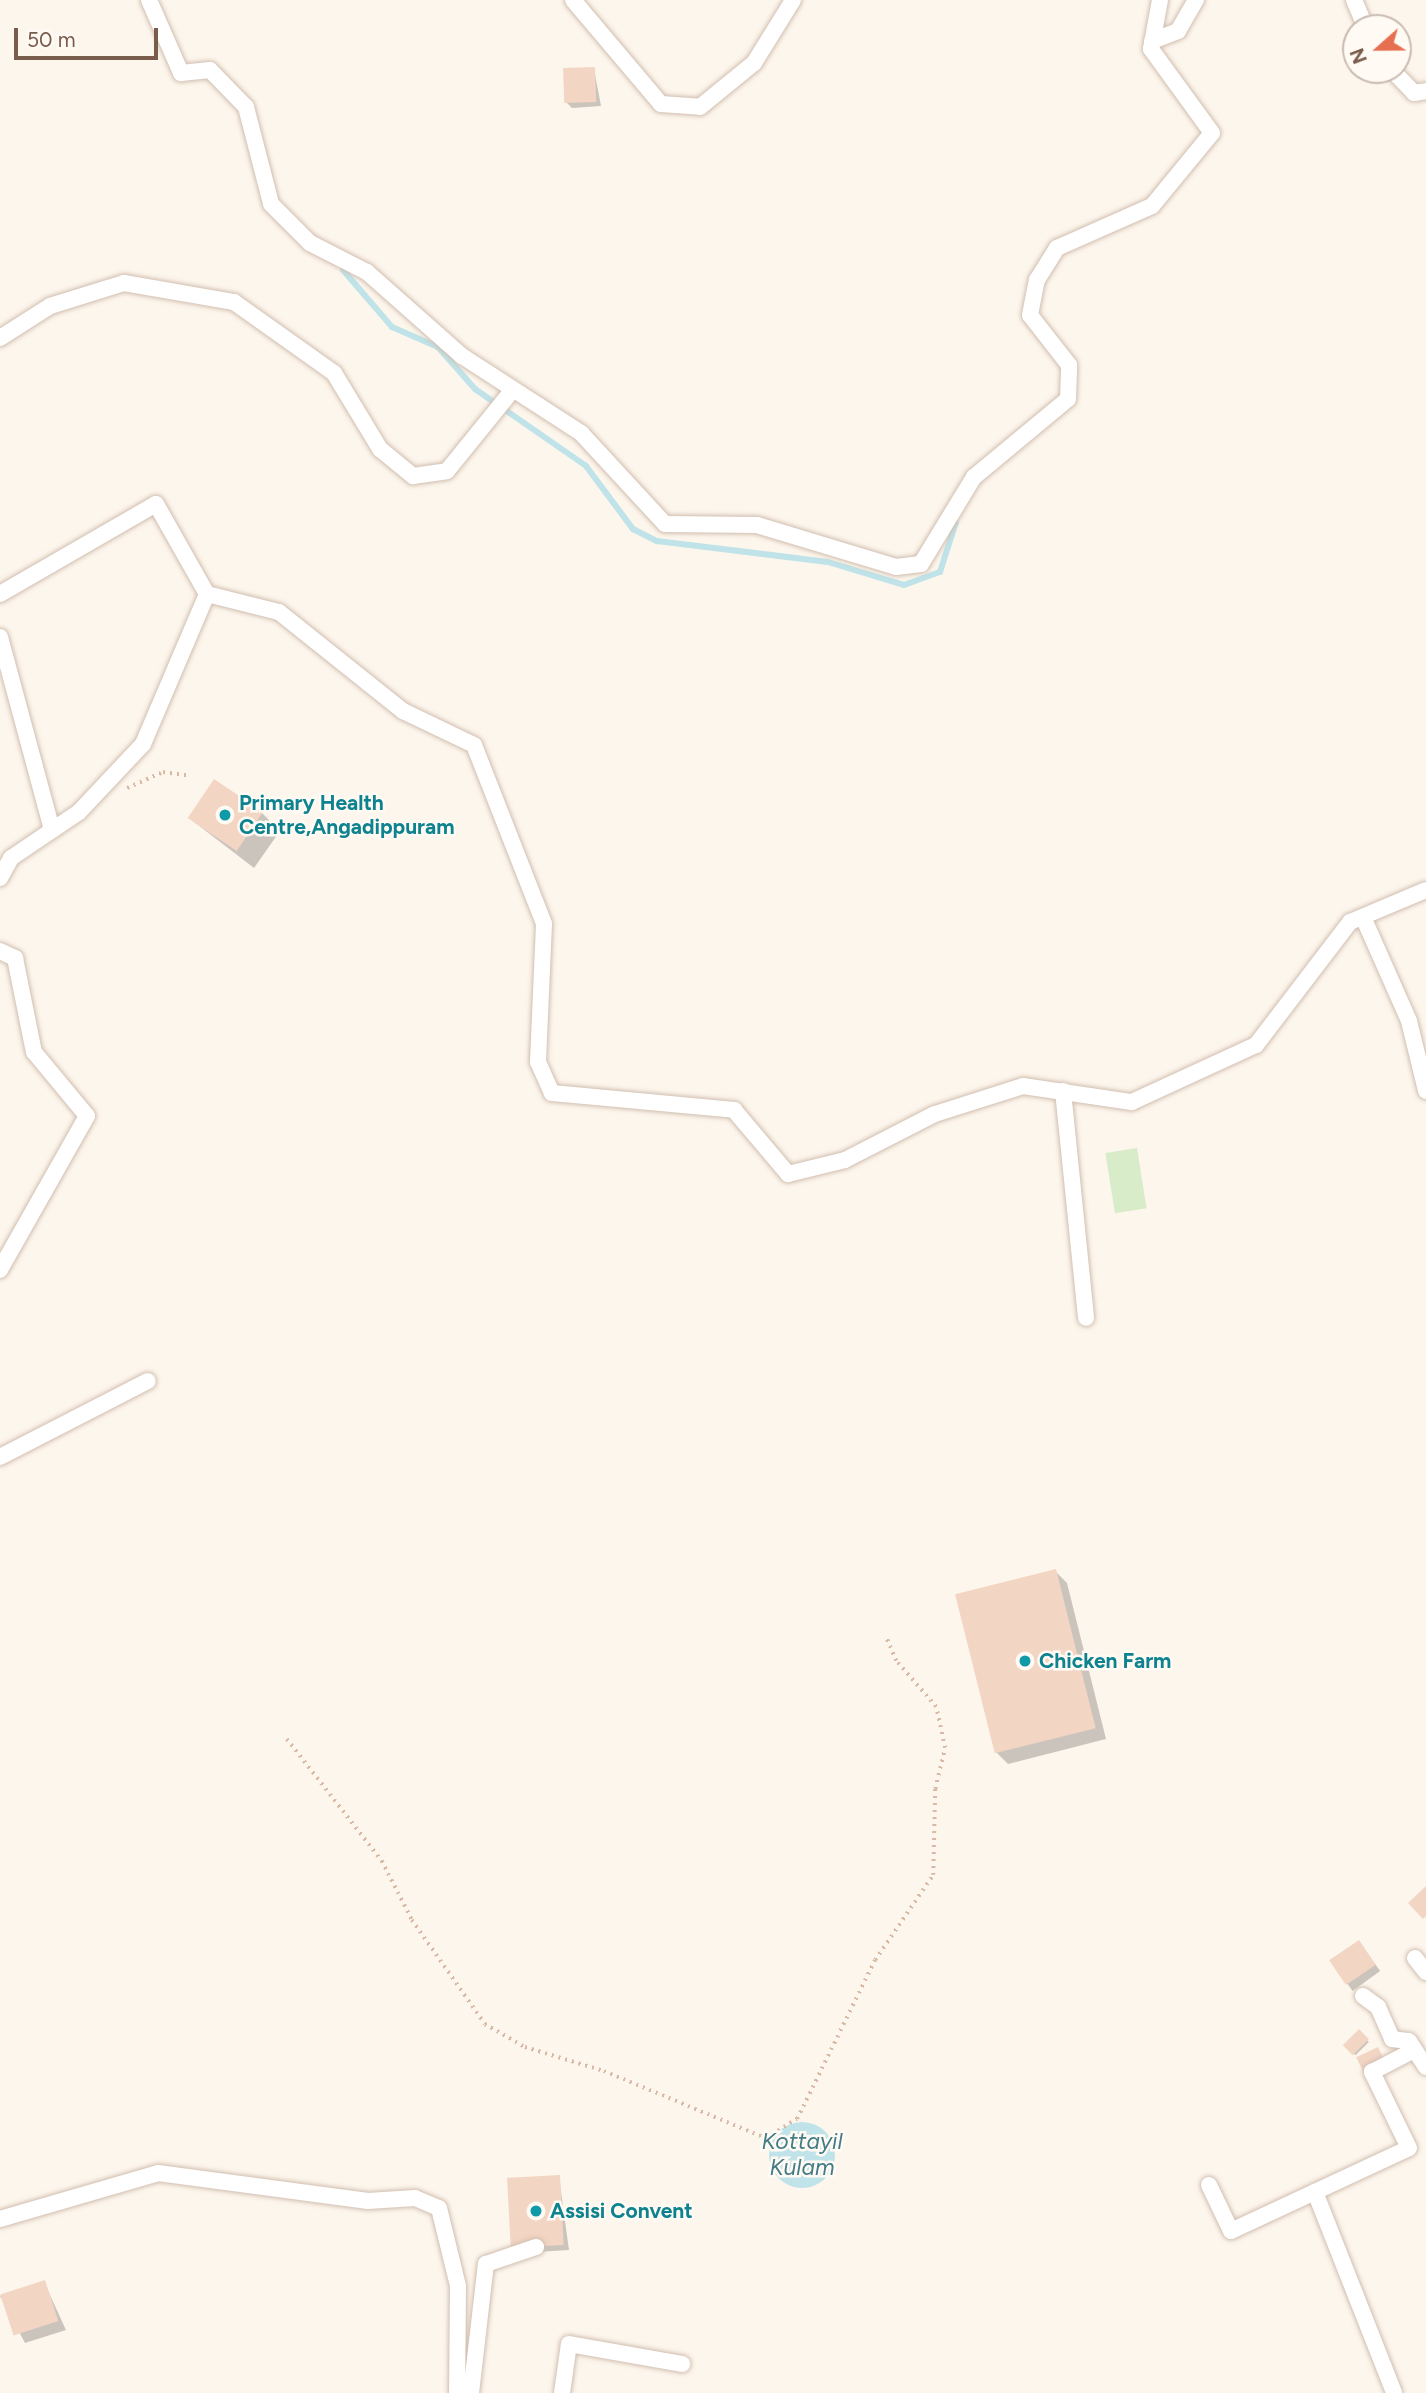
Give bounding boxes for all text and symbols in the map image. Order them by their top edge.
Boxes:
scale bar [18,14,161,58]
north arrow [1342,14,1412,84]
text: 50 m [27,27,76,52]
text: N [1345,45,1372,67]
place label: Primary Health Centre,Angadippuram [239,790,455,840]
marker: Primary Health Centre,Angadippuram [217,807,233,823]
place label: Chicken Farm [1039,1648,1171,1674]
marker: Chicken Farm [1017,1653,1033,1669]
water label: Kottayil Kulam [762,2127,842,2181]
place label: Assisi Convent [550,2198,693,2224]
marker: Assisi Convent [528,2203,544,2219]

